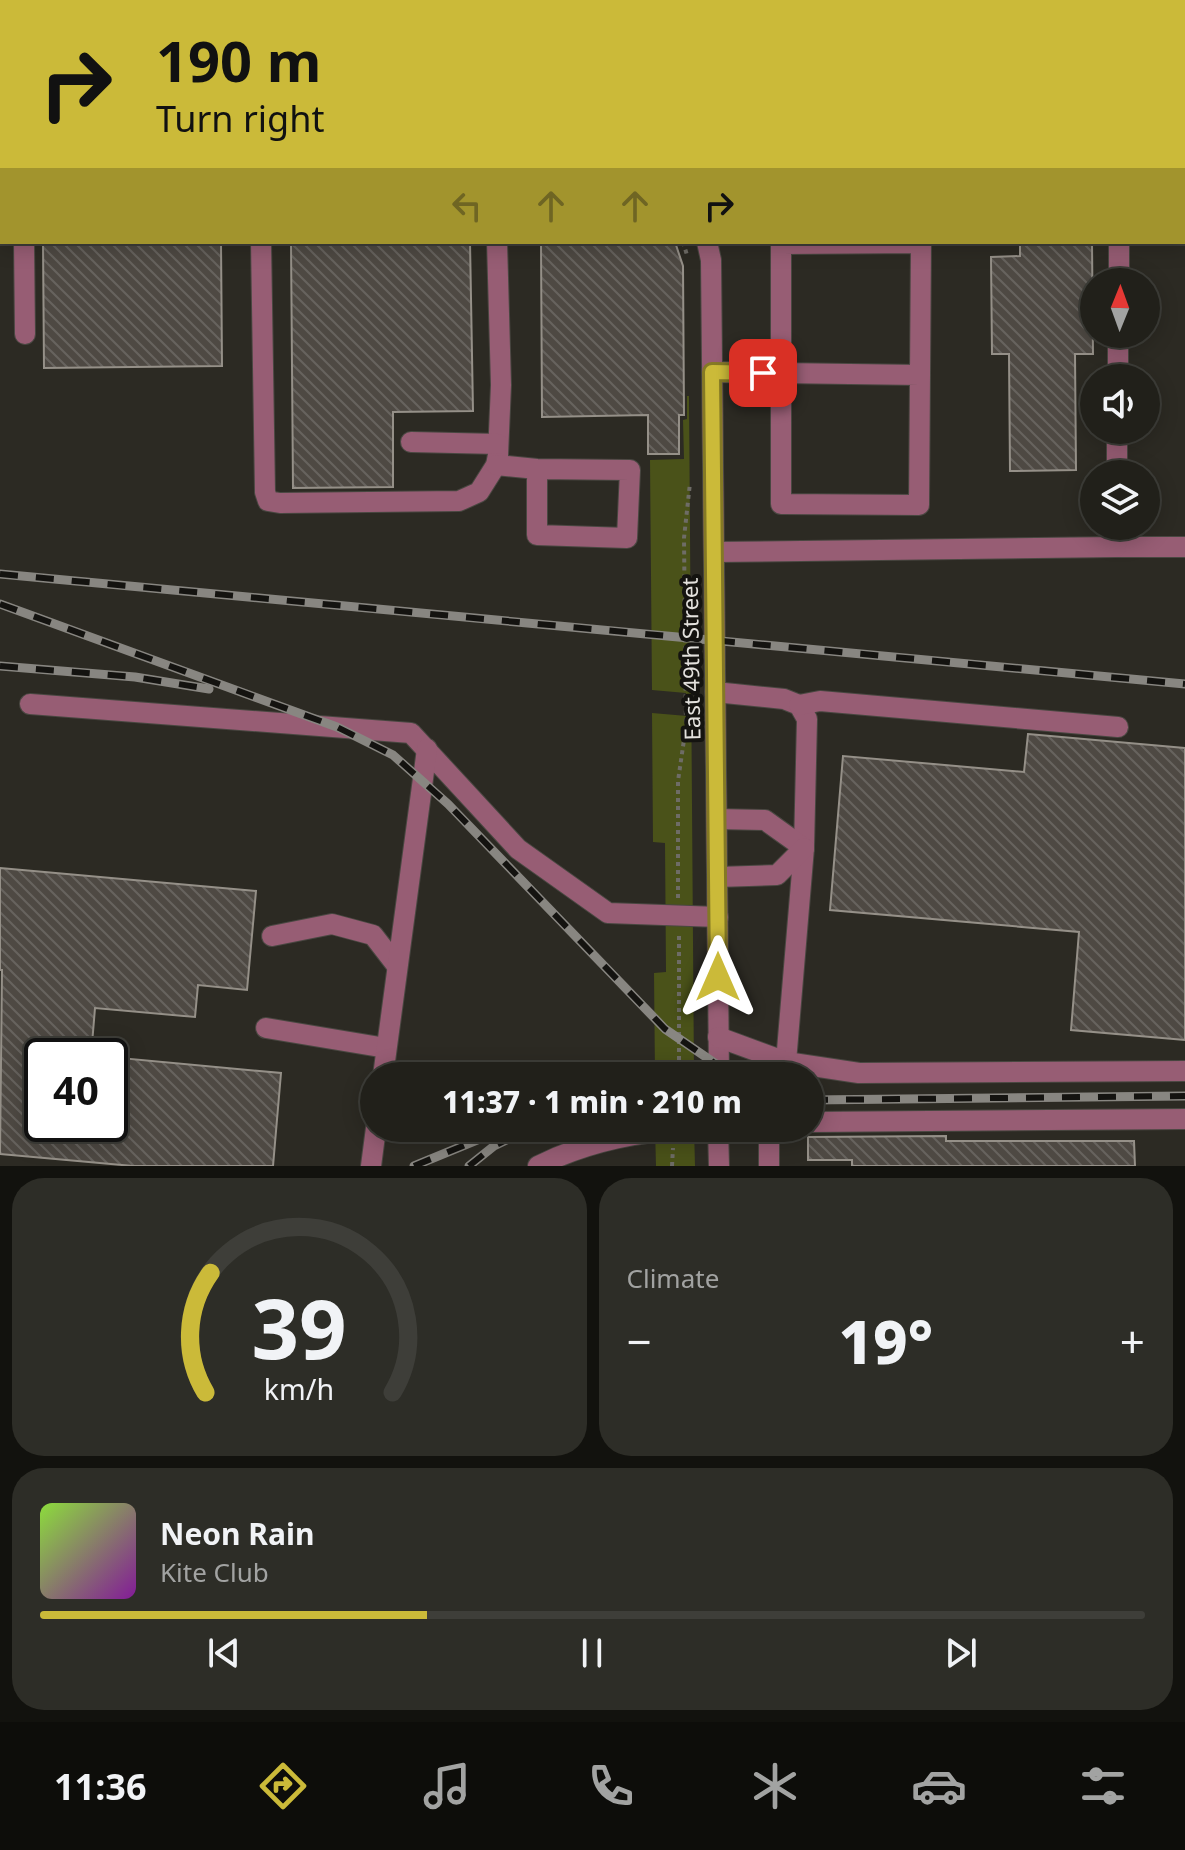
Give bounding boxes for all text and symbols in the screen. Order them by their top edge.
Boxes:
text: 190 m [156,22,321,98]
icon: right [24,32,128,136]
text: Turn right [156,94,324,143]
icon: left [445,184,489,228]
icon: ahead [529,184,573,228]
icon: ahead [613,184,657,228]
icon: right [697,184,741,228]
north arrow [1080,268,1160,348]
map controls [1080,268,1160,540]
pin [729,339,797,407]
icon: arrive [741,351,785,395]
button: sound [1080,364,1160,444]
button: layers [1080,460,1160,540]
street label: East 49th Street [674,577,706,741]
position arrow [676,935,760,1019]
speed limit sign: 40 [24,1038,128,1142]
text: 11:37 · 1 min · 210 m [442,1081,742,1122]
text: Climate [627,1260,719,1296]
text: 39 [252,1270,347,1383]
text: 19° [838,1300,933,1382]
text: − [627,1311,652,1371]
text: + [1120,1311,1145,1371]
text: km/h [264,1369,334,1408]
text: Neon Rain [160,1513,314,1554]
text: Kite Club [160,1554,269,1590]
icon: previous [202,1631,246,1675]
icon: pause [570,1631,614,1675]
icon: next [939,1631,983,1675]
icon: directions [255,1758,311,1814]
icon: music [419,1758,475,1814]
icon: phone [583,1758,639,1814]
icon: climate [747,1758,803,1814]
icon: car [911,1758,967,1814]
icon: filters [1075,1758,1131,1814]
text: 11:36 [54,1762,147,1811]

